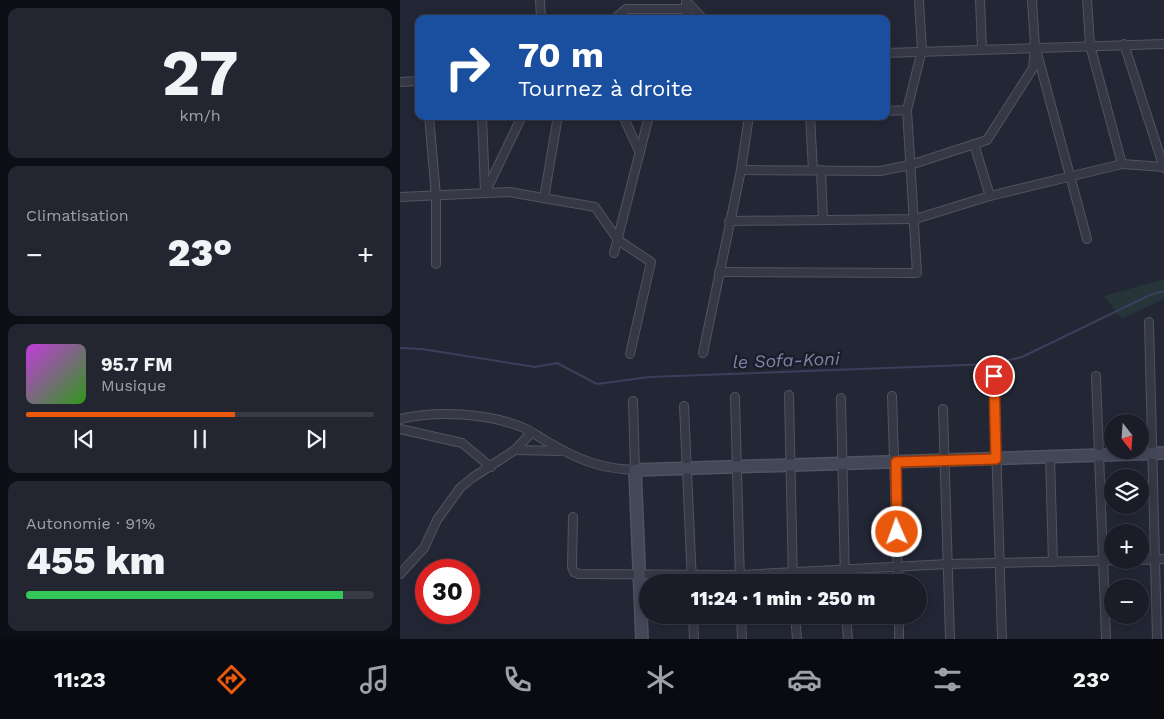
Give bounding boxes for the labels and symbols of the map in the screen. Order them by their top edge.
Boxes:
water label: le Sofa-Koni [732,348,841,372]
pin [973,355,1015,397]
north arrow [1104,414,1149,459]
position arrow [870,505,922,557]
speed limit sign: 30 [415,559,480,624]

